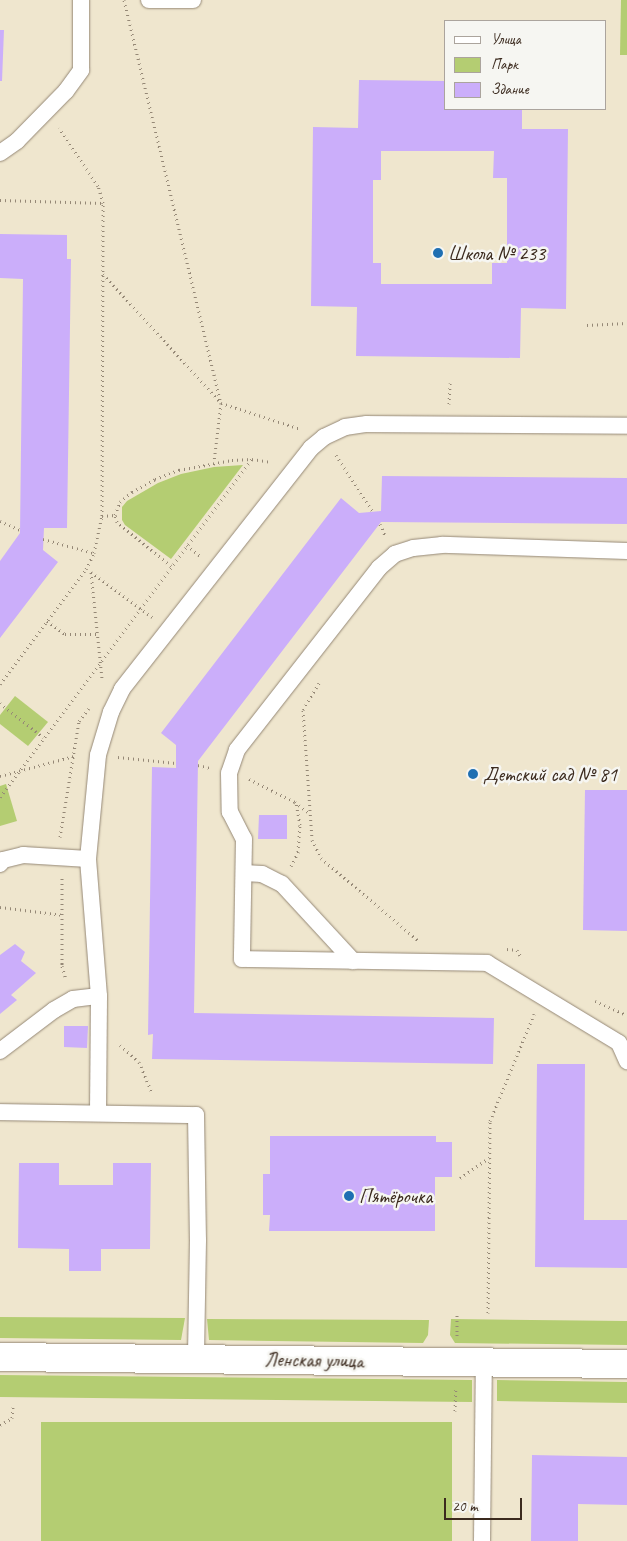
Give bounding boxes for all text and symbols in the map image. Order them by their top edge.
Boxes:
legend [444,20,607,110]
text: Улица [491,30,521,49]
text: Парк [491,55,518,74]
text: Здание [491,80,529,99]
place label: Школа № 233 [448,241,545,265]
marker: Школа № 233 [432,247,444,259]
place label: Детский сад № 81 [483,762,617,786]
marker: Детский сад № 81 [467,768,479,780]
place label: Пятёрочка [359,1184,432,1208]
marker: Пятёрочка [343,1190,355,1202]
street label: Ленская улица [264,1347,364,1373]
scale bar [447,1488,524,1520]
text: 20 m [452,1497,478,1516]

